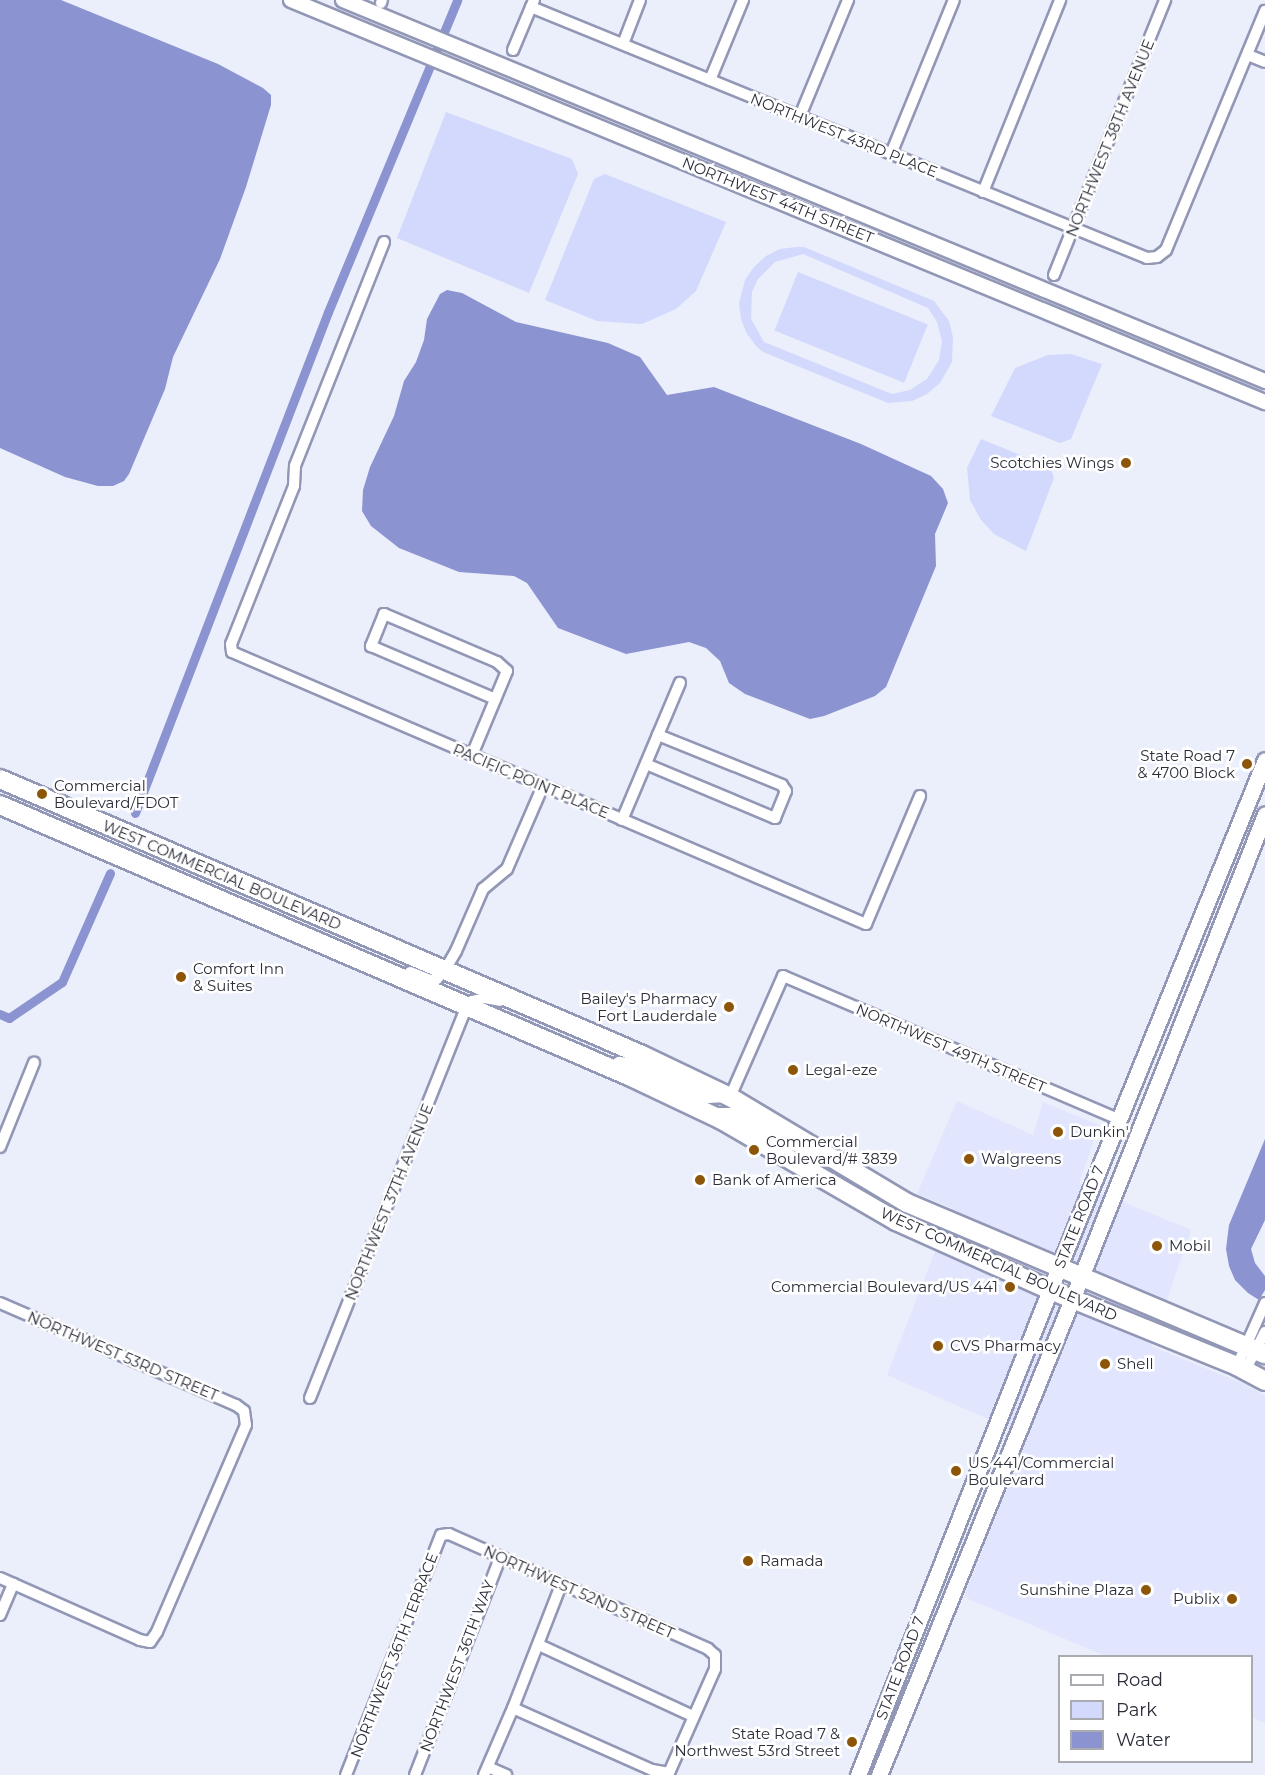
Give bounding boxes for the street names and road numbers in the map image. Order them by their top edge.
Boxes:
street label: NORTHWEST 38TH AVENUE [1062,37,1158,239]
street label: NORTHWEST 43RD PLACE [748,89,940,181]
street label: NORTHWEST 44TH STREET [680,153,876,247]
street label: PACIFIC POINT PLACE [450,740,612,822]
street label: WEST COMMERCIAL BOULEVARD [100,816,344,934]
street label: NORTHWEST 49TH STREET [853,1000,1049,1096]
street label: NORTHWEST 37TH AVENUE [341,1101,437,1303]
street label: STATE ROAD 7 [1050,1163,1108,1271]
street label: WEST COMMERCIAL BOULEVARD [878,1203,1120,1325]
street label: NORTHWEST 53RD STREET [25,1308,221,1404]
street label: NORTHWEST 52ND STREET [481,1542,677,1642]
street label: NORTHWEST 36TH TERRACE [347,1550,441,1760]
street label: NORTHWEST 36TH WAY [416,1578,498,1754]
street label: STATE ROAD 7 [872,1614,928,1722]

